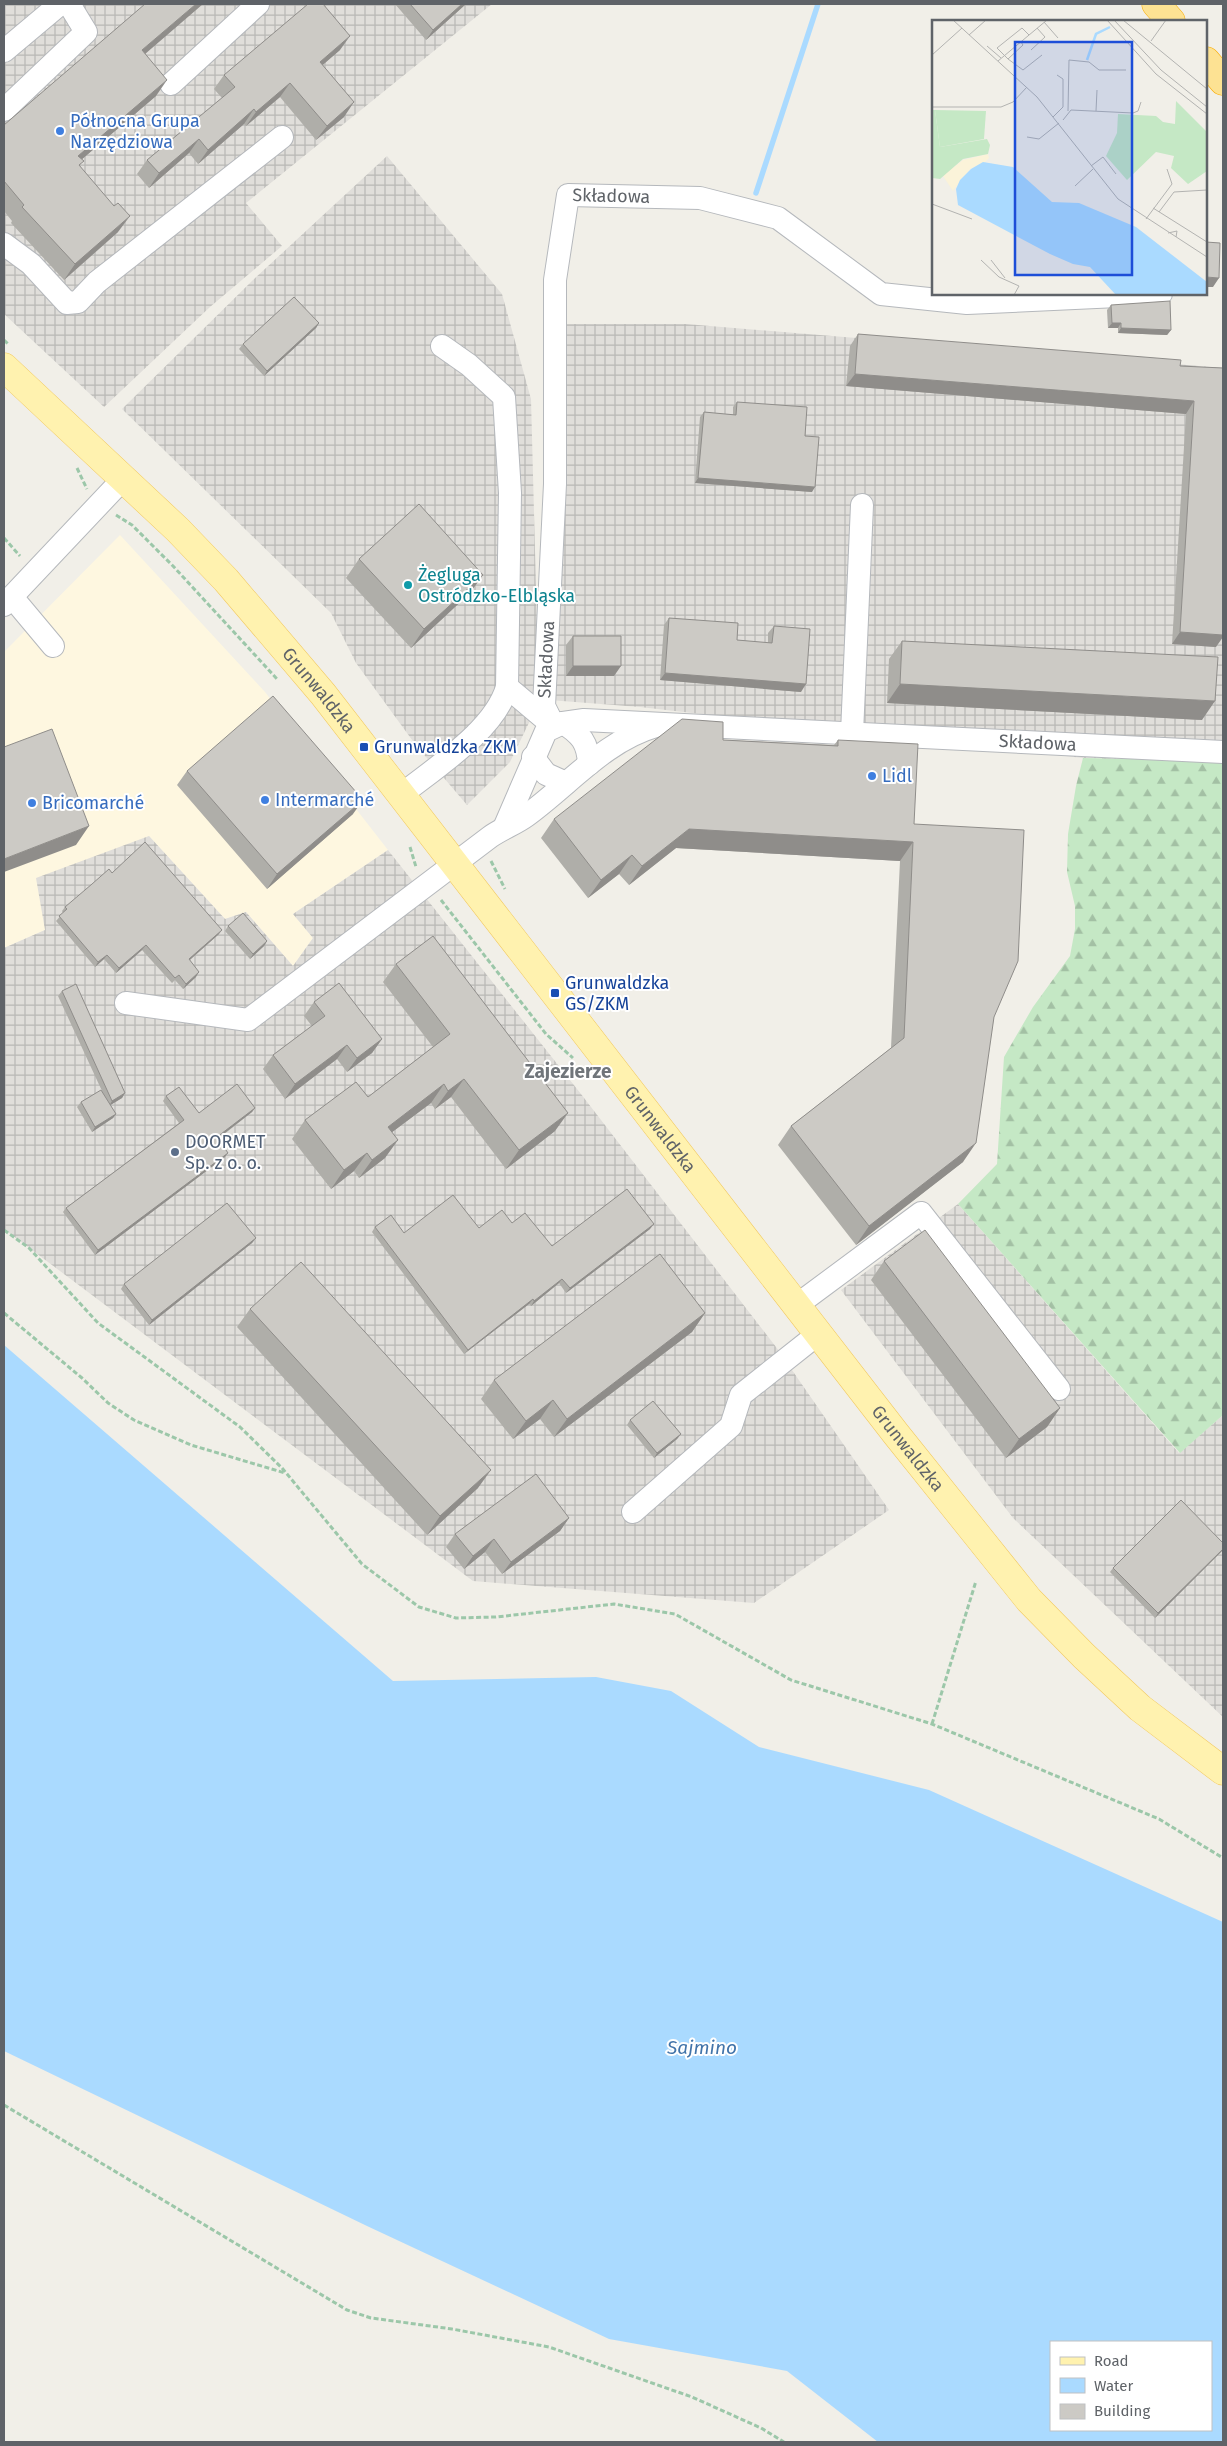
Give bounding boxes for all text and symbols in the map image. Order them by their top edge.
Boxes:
inset map [932,20,1207,295]
place label: Północna Grupa Narzędziowa [70,110,200,153]
marker: Północna Grupa Narzędziowa [54,125,66,137]
street label: Składowa [572,184,651,208]
place label: Żegluga Ostródzko-Elbląska [418,564,575,607]
marker: Żegluga Ostródzko-Elbląska [402,579,414,591]
street label: Składowa [533,620,559,699]
street label: Grunwaldzka [277,643,360,738]
street label: Składowa [998,730,1077,756]
place label: Grunwaldzka ZKM [374,736,517,758]
marker: Grunwaldzka ZKM [358,741,370,753]
place label: Lidl [882,765,912,787]
marker: Lidl [866,770,878,782]
place label: Intermarché [275,789,374,811]
place label: Bricomarché [42,792,144,814]
marker: Intermarché [259,794,271,806]
marker: Bricomarché [26,797,38,809]
place label: Grunwaldzka GS/ZKM [565,972,669,1015]
marker: Grunwaldzka GS/ZKM [549,987,561,999]
district label: Zajezierze [524,1060,612,1083]
street label: Grunwaldzka [619,1081,701,1177]
place label: DOORMET Sp. z o. o. [185,1131,266,1174]
marker: DOORMET Sp. z o. o. [169,1146,181,1158]
street label: Grunwaldzka [867,1401,949,1496]
water label: Sajmino [666,2036,737,2059]
legend [1050,2341,1212,2431]
text: Road [1094,2352,1129,2370]
text: Water [1094,2377,1133,2395]
text: Building [1094,2402,1150,2420]

